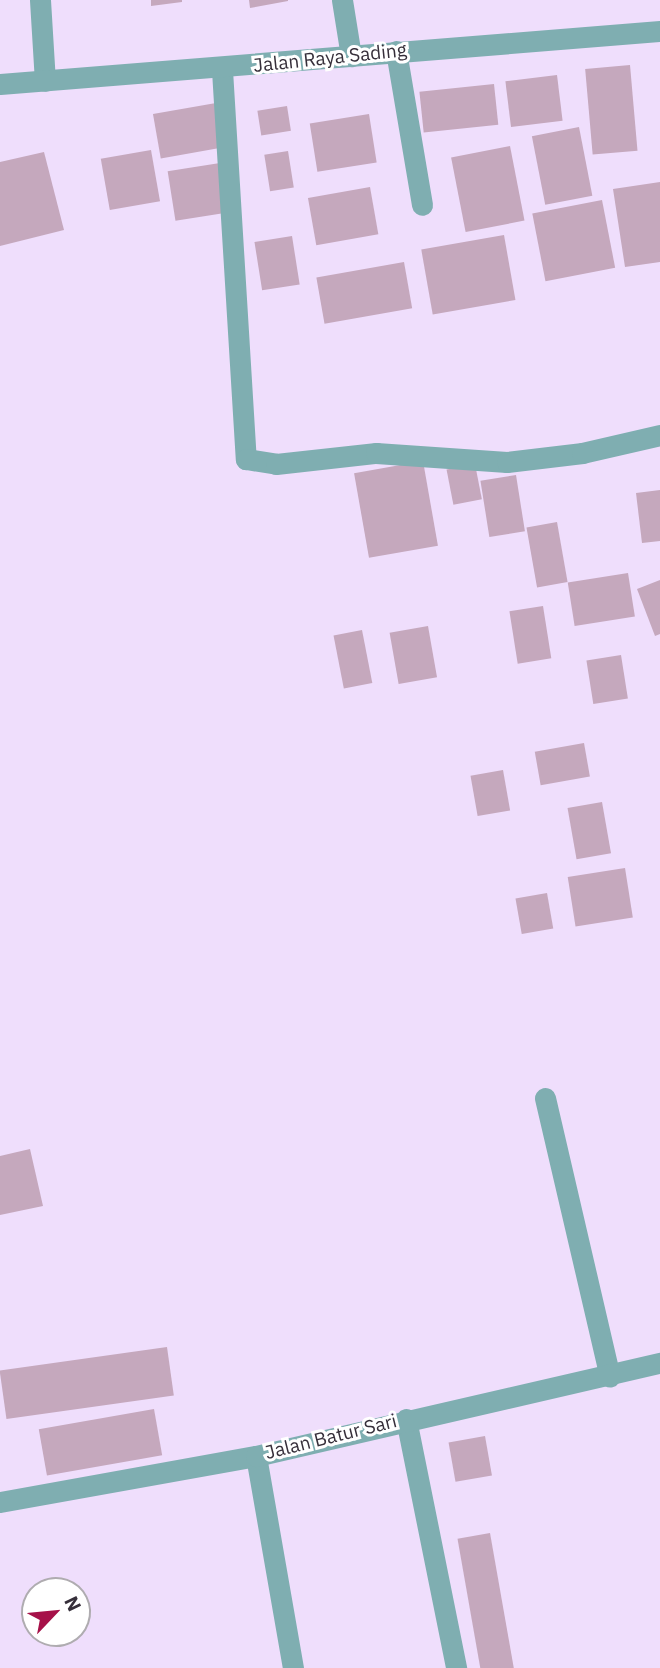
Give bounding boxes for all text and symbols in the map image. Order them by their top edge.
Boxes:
street label: Jalan Raya Sading [252,39,408,77]
street label: Jalan Batur Sari [263,1410,399,1464]
north arrow [21,1577,91,1647]
text: N [59,1592,87,1615]

